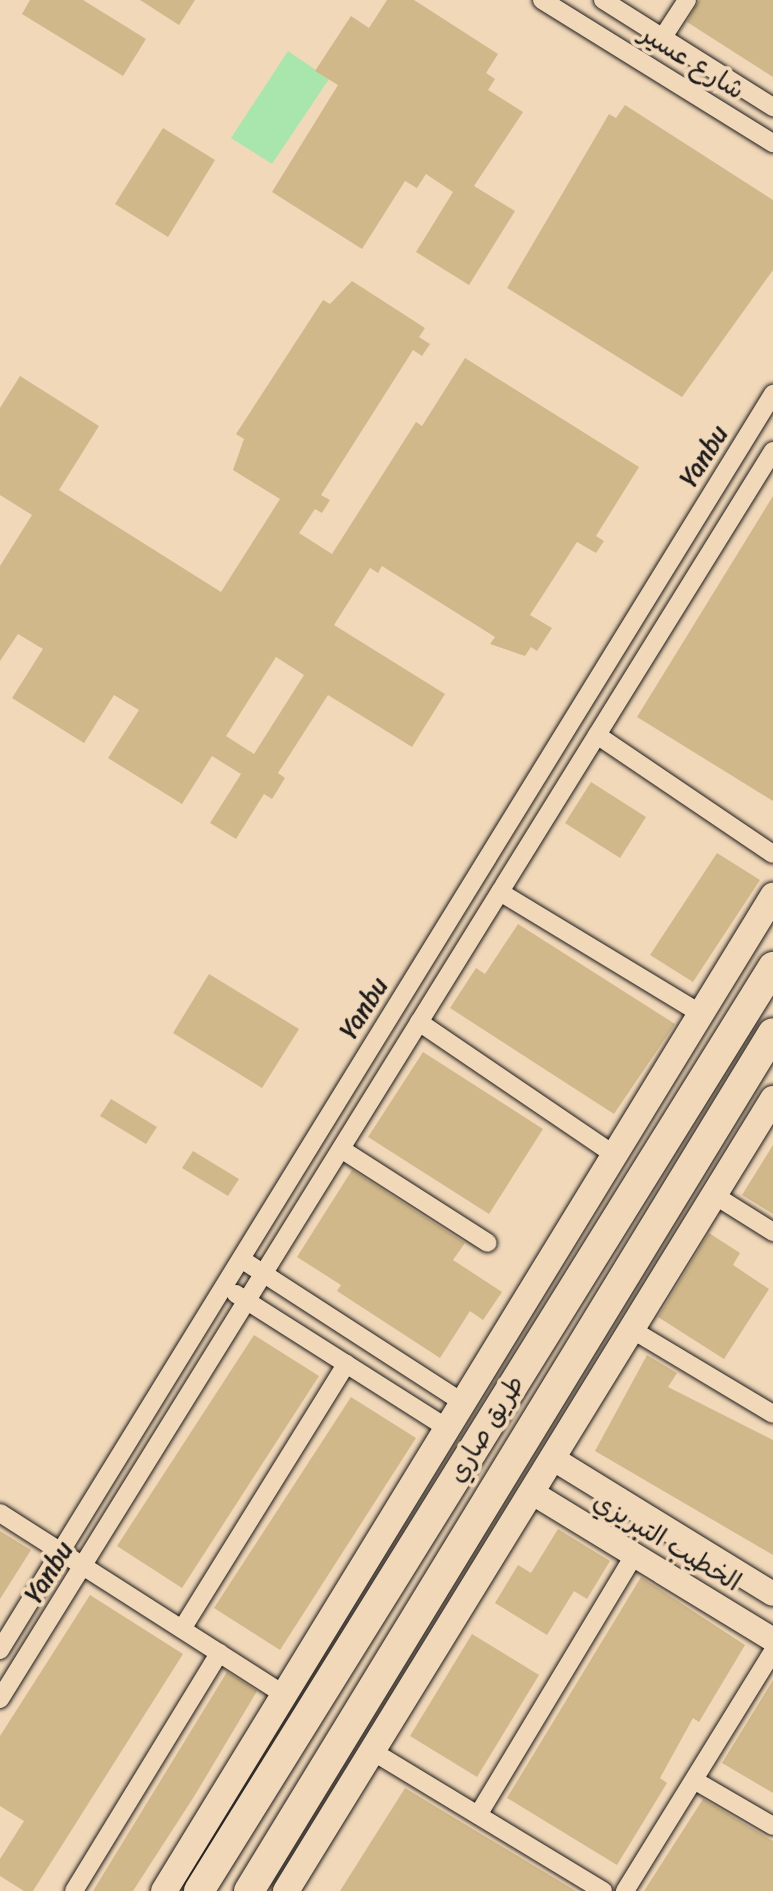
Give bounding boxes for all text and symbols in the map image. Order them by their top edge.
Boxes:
street label: شارع عسير [634,18,750,106]
street label: Yanbu [673,420,735,492]
street label: Yanbu [333,972,395,1044]
street label: طريق صاري [441,1370,531,1488]
street label: الخطيب التبريزي [587,1486,747,1598]
street label: Yanbu [18,1536,80,1608]

